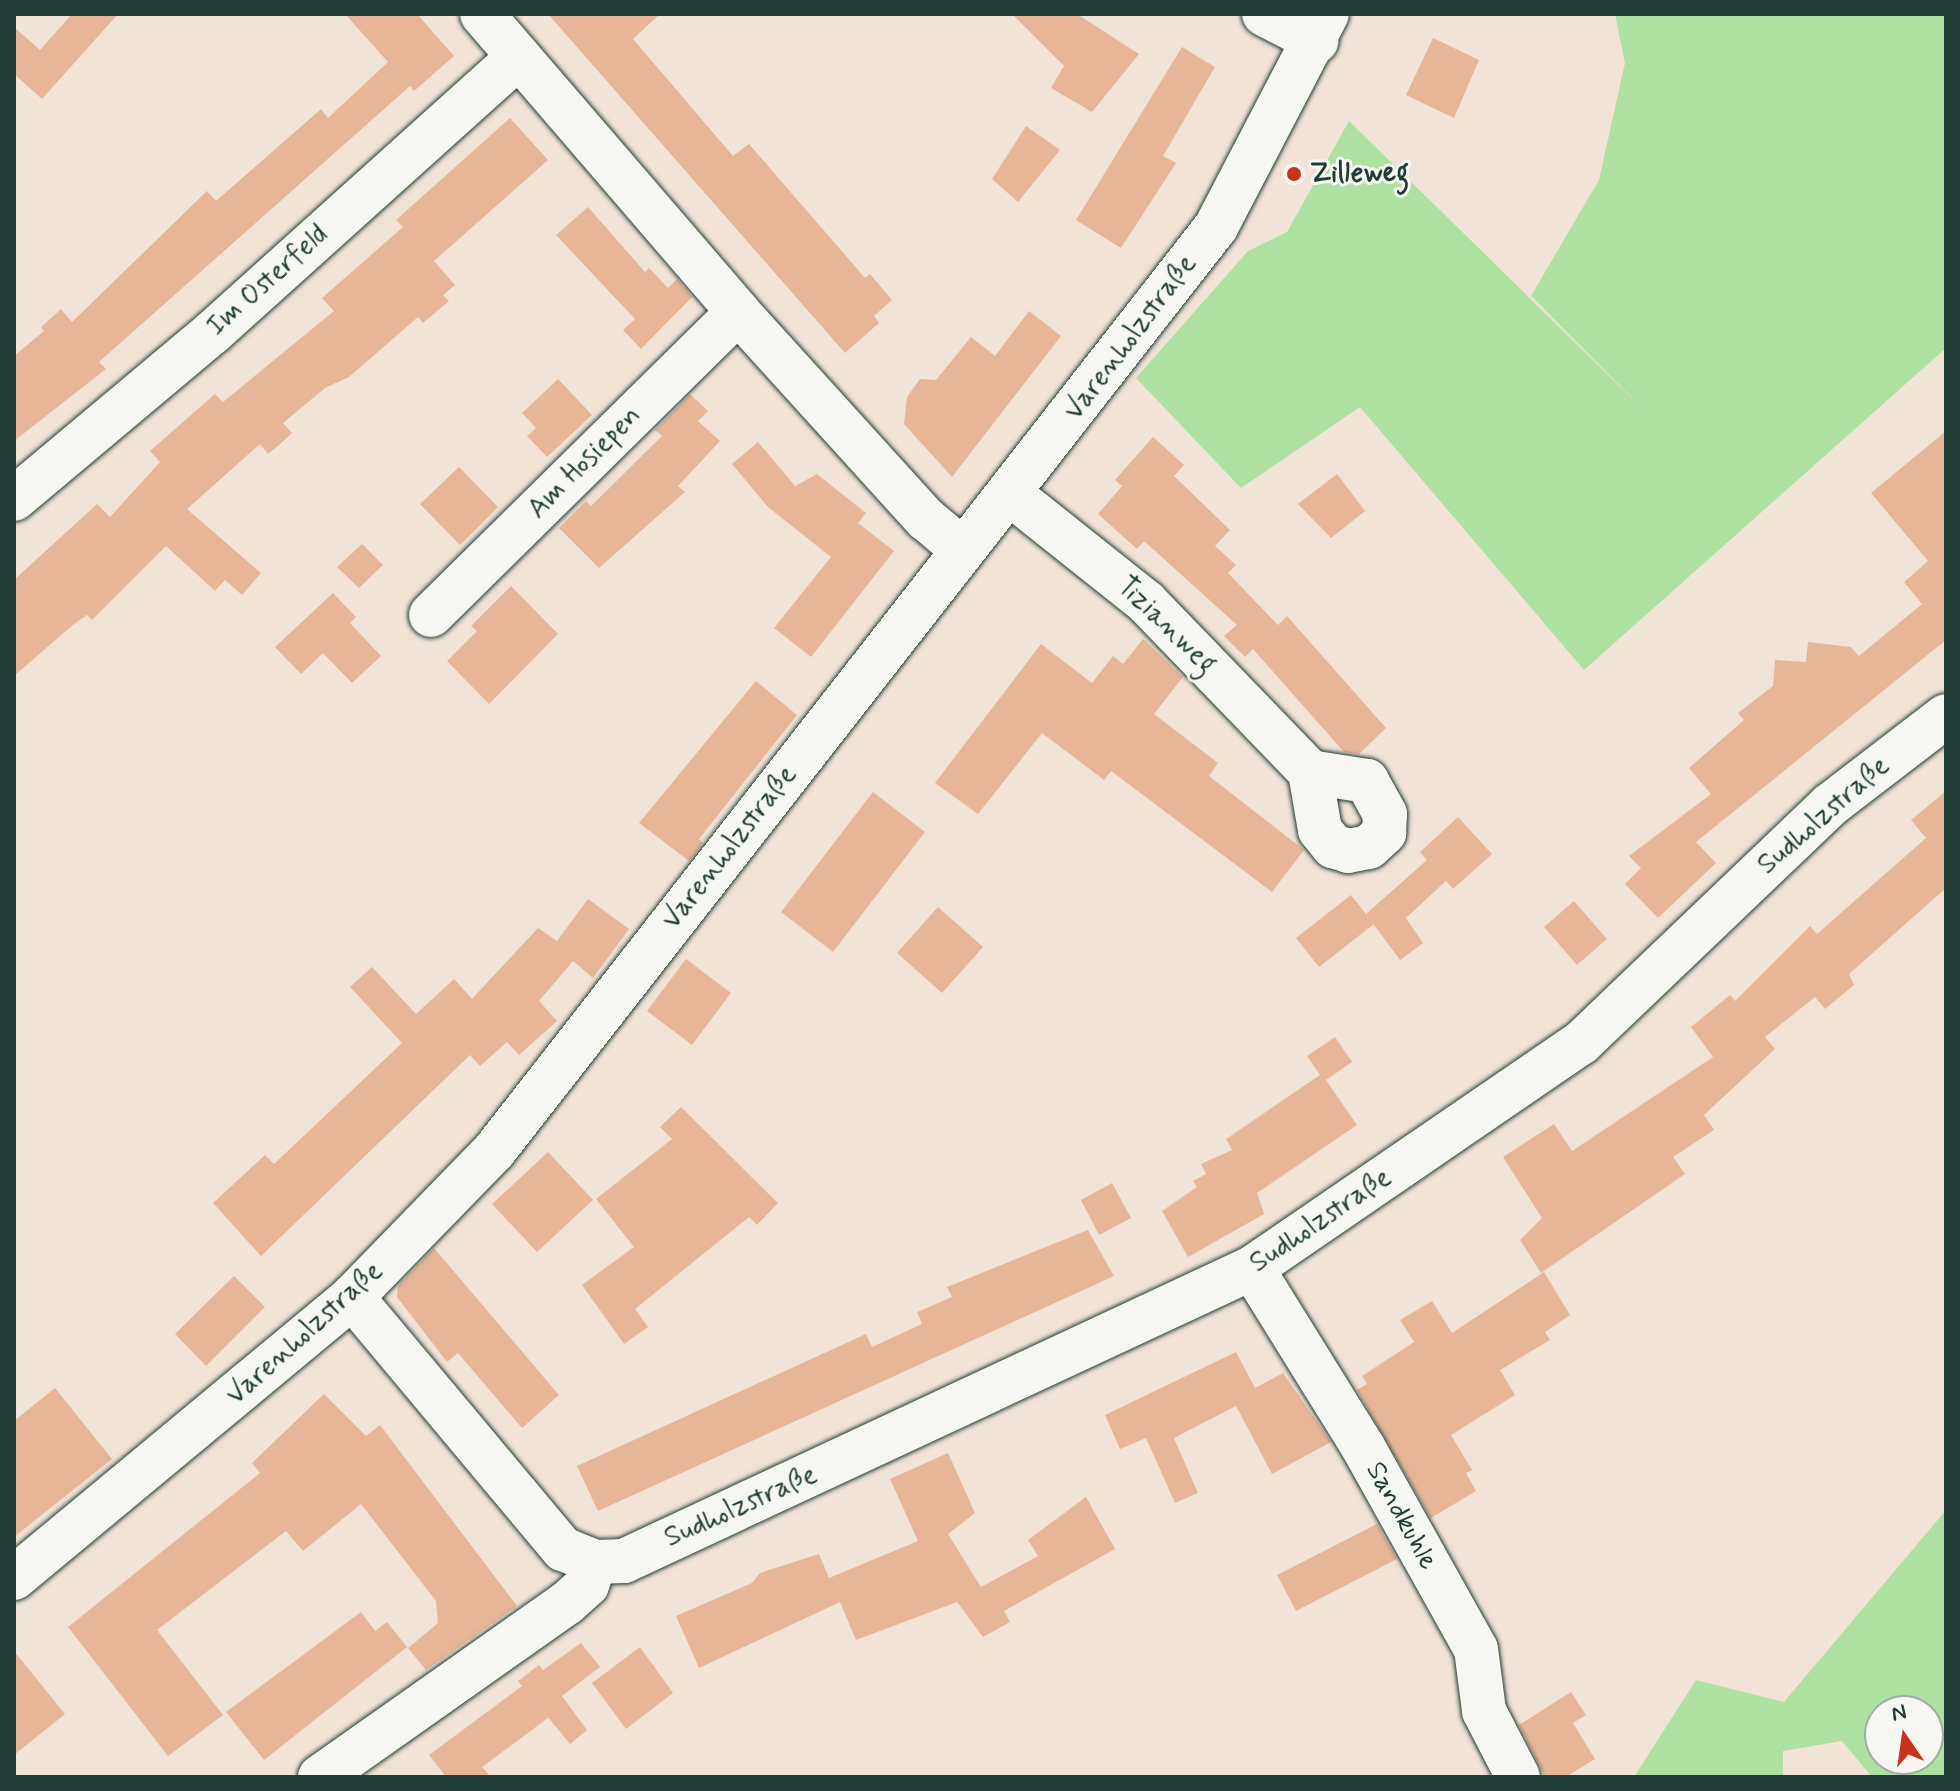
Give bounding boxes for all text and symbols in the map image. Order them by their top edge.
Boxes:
place label: Zilleweg [1310,157,1409,191]
marker: Zilleweg [1285,165,1303,183]
street label: Im Osterfeld [200,218,336,344]
street label: Varenholzstraße [1058,249,1204,427]
street label: Am Hosiepen [520,398,650,528]
street label: Tizianweg [1109,570,1223,682]
street label: Sudholzstraße [1751,750,1897,882]
street label: Varenholzstraße [656,759,804,937]
street label: Sudholzstraße [1244,1161,1398,1281]
street label: Varenholzstraße [220,1255,390,1413]
street label: Sandkuhle [1358,1456,1444,1576]
street label: Sudholzstraße [659,1458,823,1556]
north arrow [1864,1695,1944,1775]
text: N [1889,1698,1909,1729]

